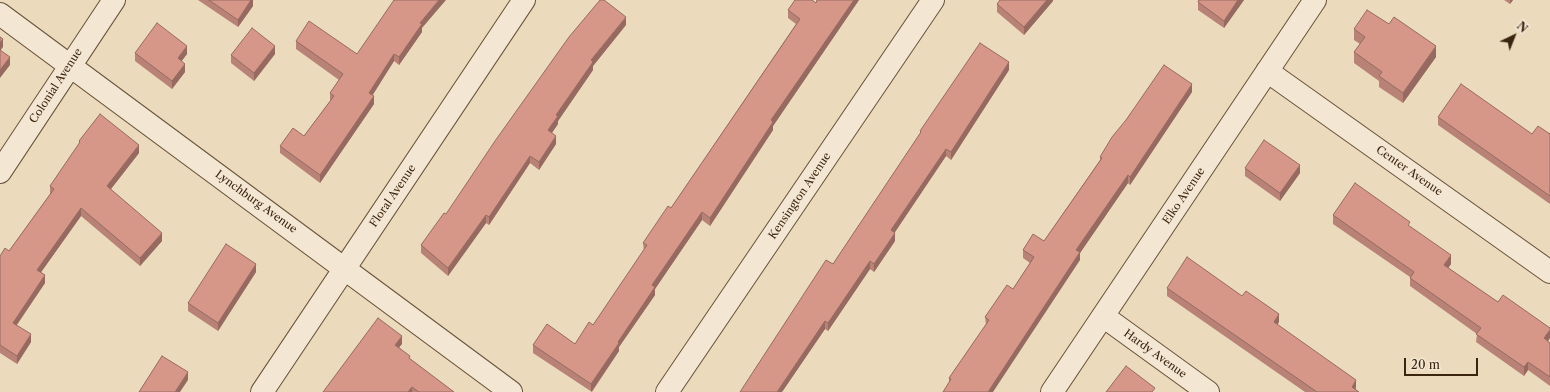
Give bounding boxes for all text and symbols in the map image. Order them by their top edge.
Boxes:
north arrow [1494,16,1534,56]
text: N [1514,19,1530,36]
street label: Colonial Avenue [27,46,85,126]
street label: Center Avenue [1373,143,1445,199]
street label: Kensington Avenue [766,150,834,242]
street label: Floral Avenue [367,162,419,230]
street label: Elko Avenue [1160,165,1208,227]
street label: Lynchburg Avenue [212,168,300,236]
street label: Hardy Avenue [1121,327,1189,381]
scale bar [1406,350,1480,376]
text: 20 m [1411,357,1440,372]

